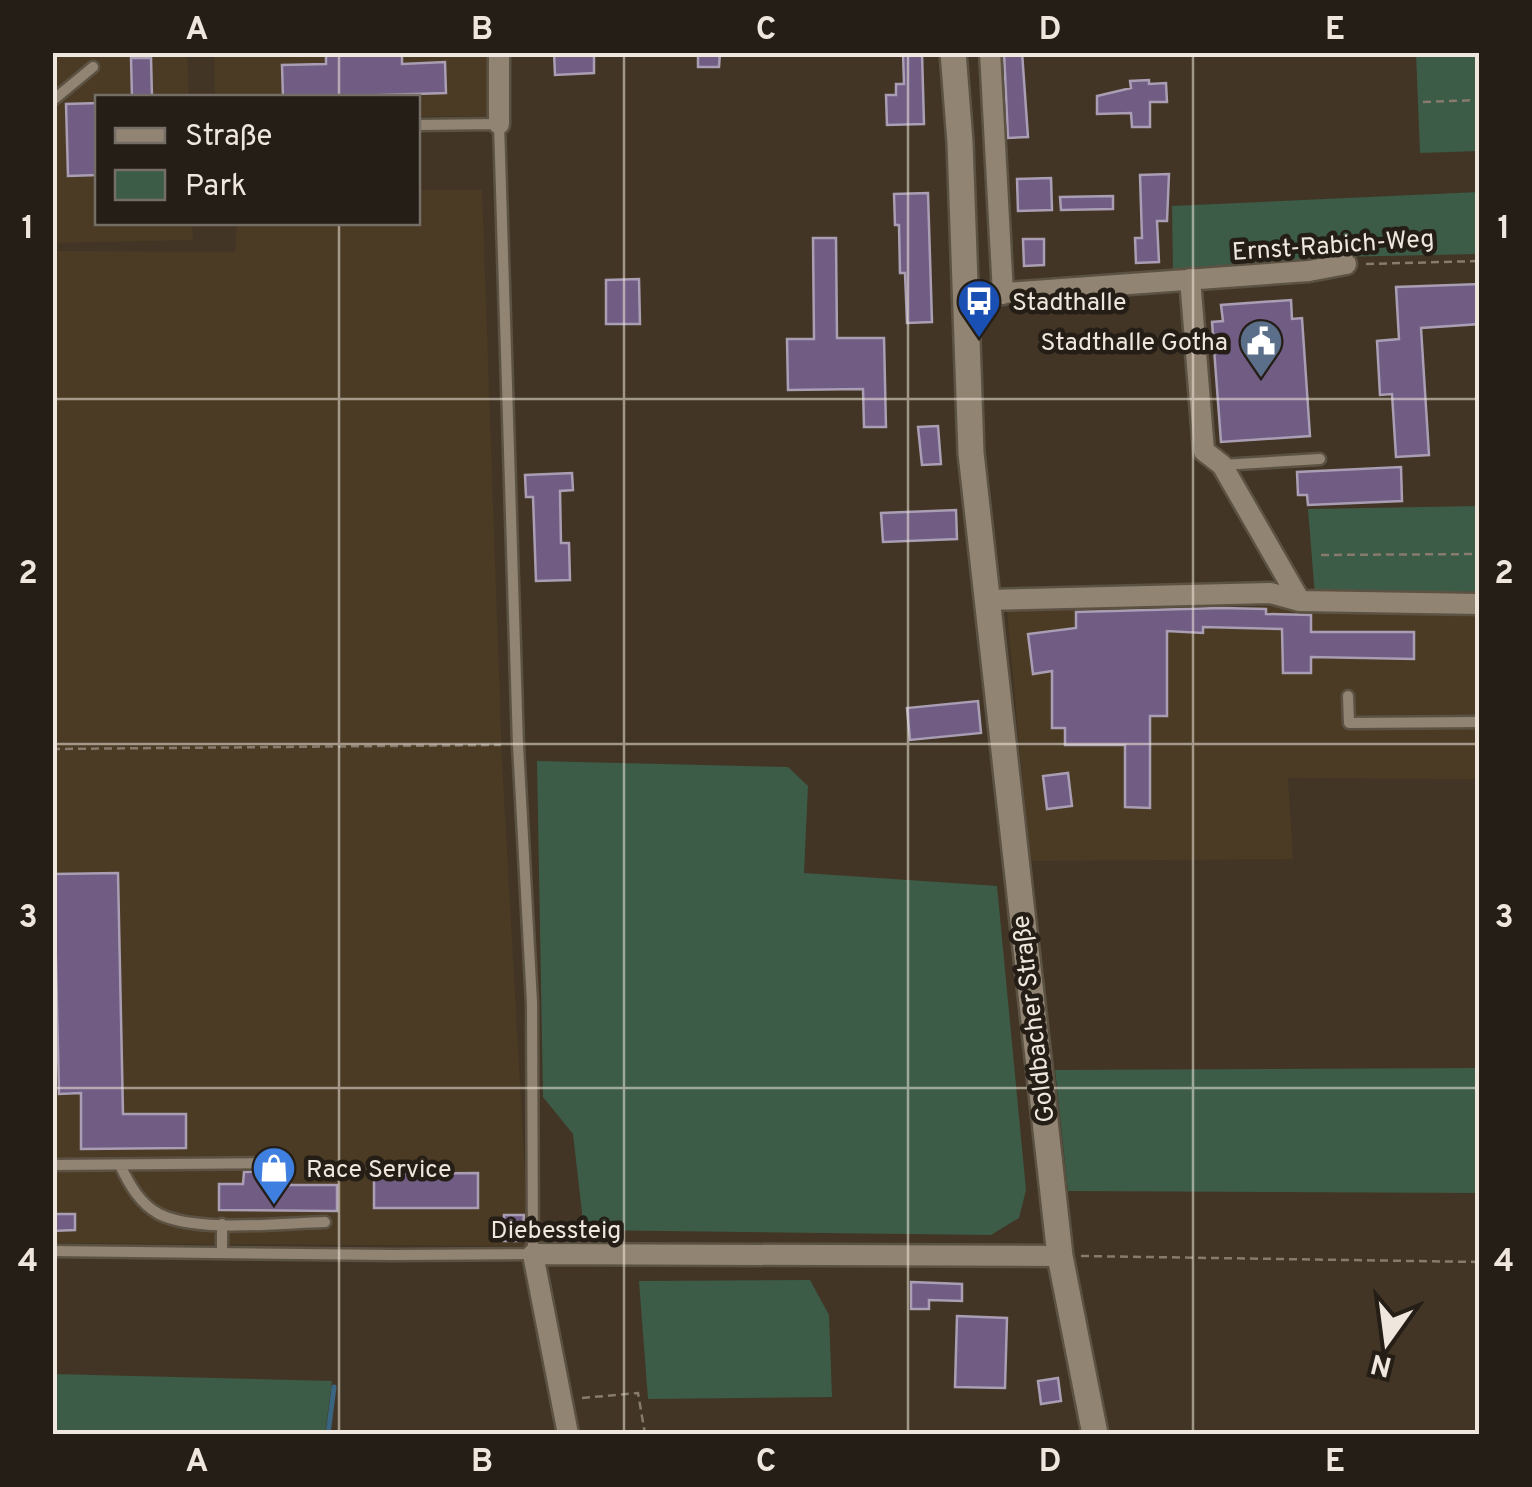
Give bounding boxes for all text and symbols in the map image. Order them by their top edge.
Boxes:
text: A [186,11,208,51]
text: B [471,11,493,51]
text: C [756,11,776,51]
text: D [1039,11,1061,51]
text: E [1325,11,1345,51]
legend [95,95,420,225]
text: Straße [185,119,272,156]
text: Park [185,169,247,206]
text: 1 [22,210,34,250]
text: 1 [1498,210,1510,250]
street label: Ernst-Rabich-Weg [1231,224,1435,270]
bus stop icon: Stadthalle [956,278,1002,339]
place label: Stadthalle [1012,288,1126,320]
public building icon: Stadthalle Gotha [1238,318,1284,379]
place label: Stadthalle Gotha [1041,328,1228,360]
text: 2 [18,555,38,595]
text: 2 [1494,555,1514,595]
text: 3 [18,899,38,939]
text: 3 [1494,899,1514,939]
street label: Goldbacher Straße [1006,913,1064,1124]
shop icon: Race Service [251,1145,297,1206]
place label: Race Service [306,1155,451,1187]
street label: Diebessteig [491,1216,621,1248]
text: 4 [18,1243,38,1283]
text: 4 [1494,1243,1514,1283]
north arrow [1337,1292,1437,1392]
text: N [1368,1343,1396,1383]
text: A [186,1443,208,1483]
text: B [471,1443,493,1483]
text: C [756,1443,776,1483]
text: D [1039,1443,1061,1483]
text: E [1325,1443,1345,1483]

